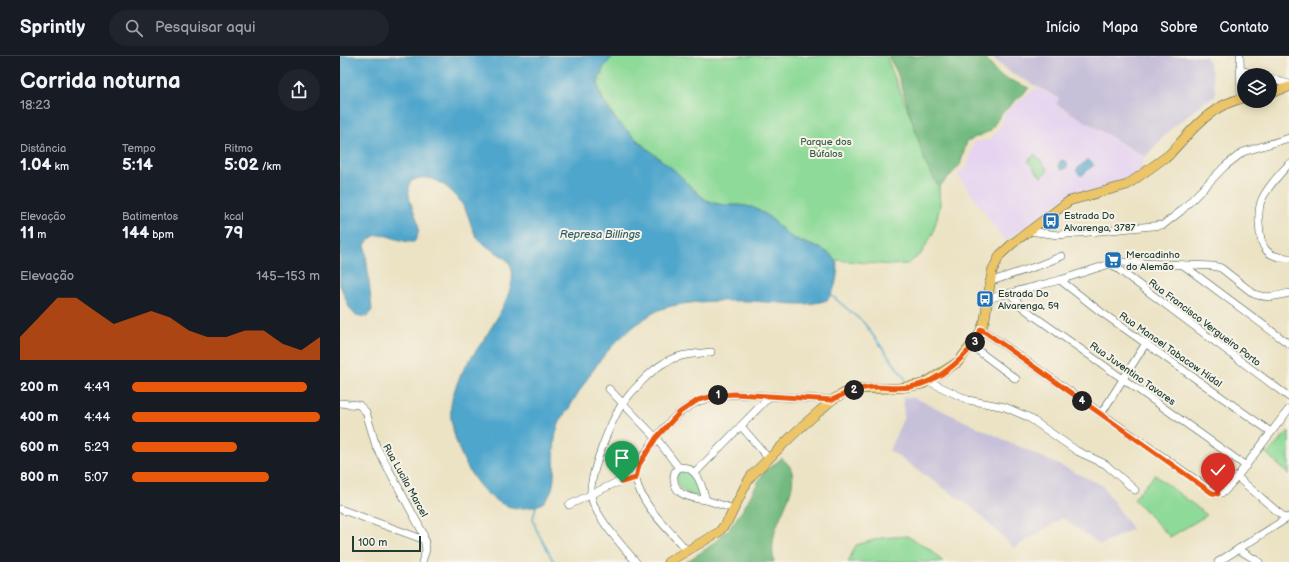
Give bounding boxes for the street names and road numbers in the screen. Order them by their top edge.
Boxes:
street label: Rua Francisco Vergueiro Porto [1146,277,1263,369]
street label: Rua Manoel Tabacow Hidal [1117,310,1224,390]
street label: Rua Juventino Tavares [1087,340,1178,408]
street label: Rua Lucila Marcel [380,442,430,519]

